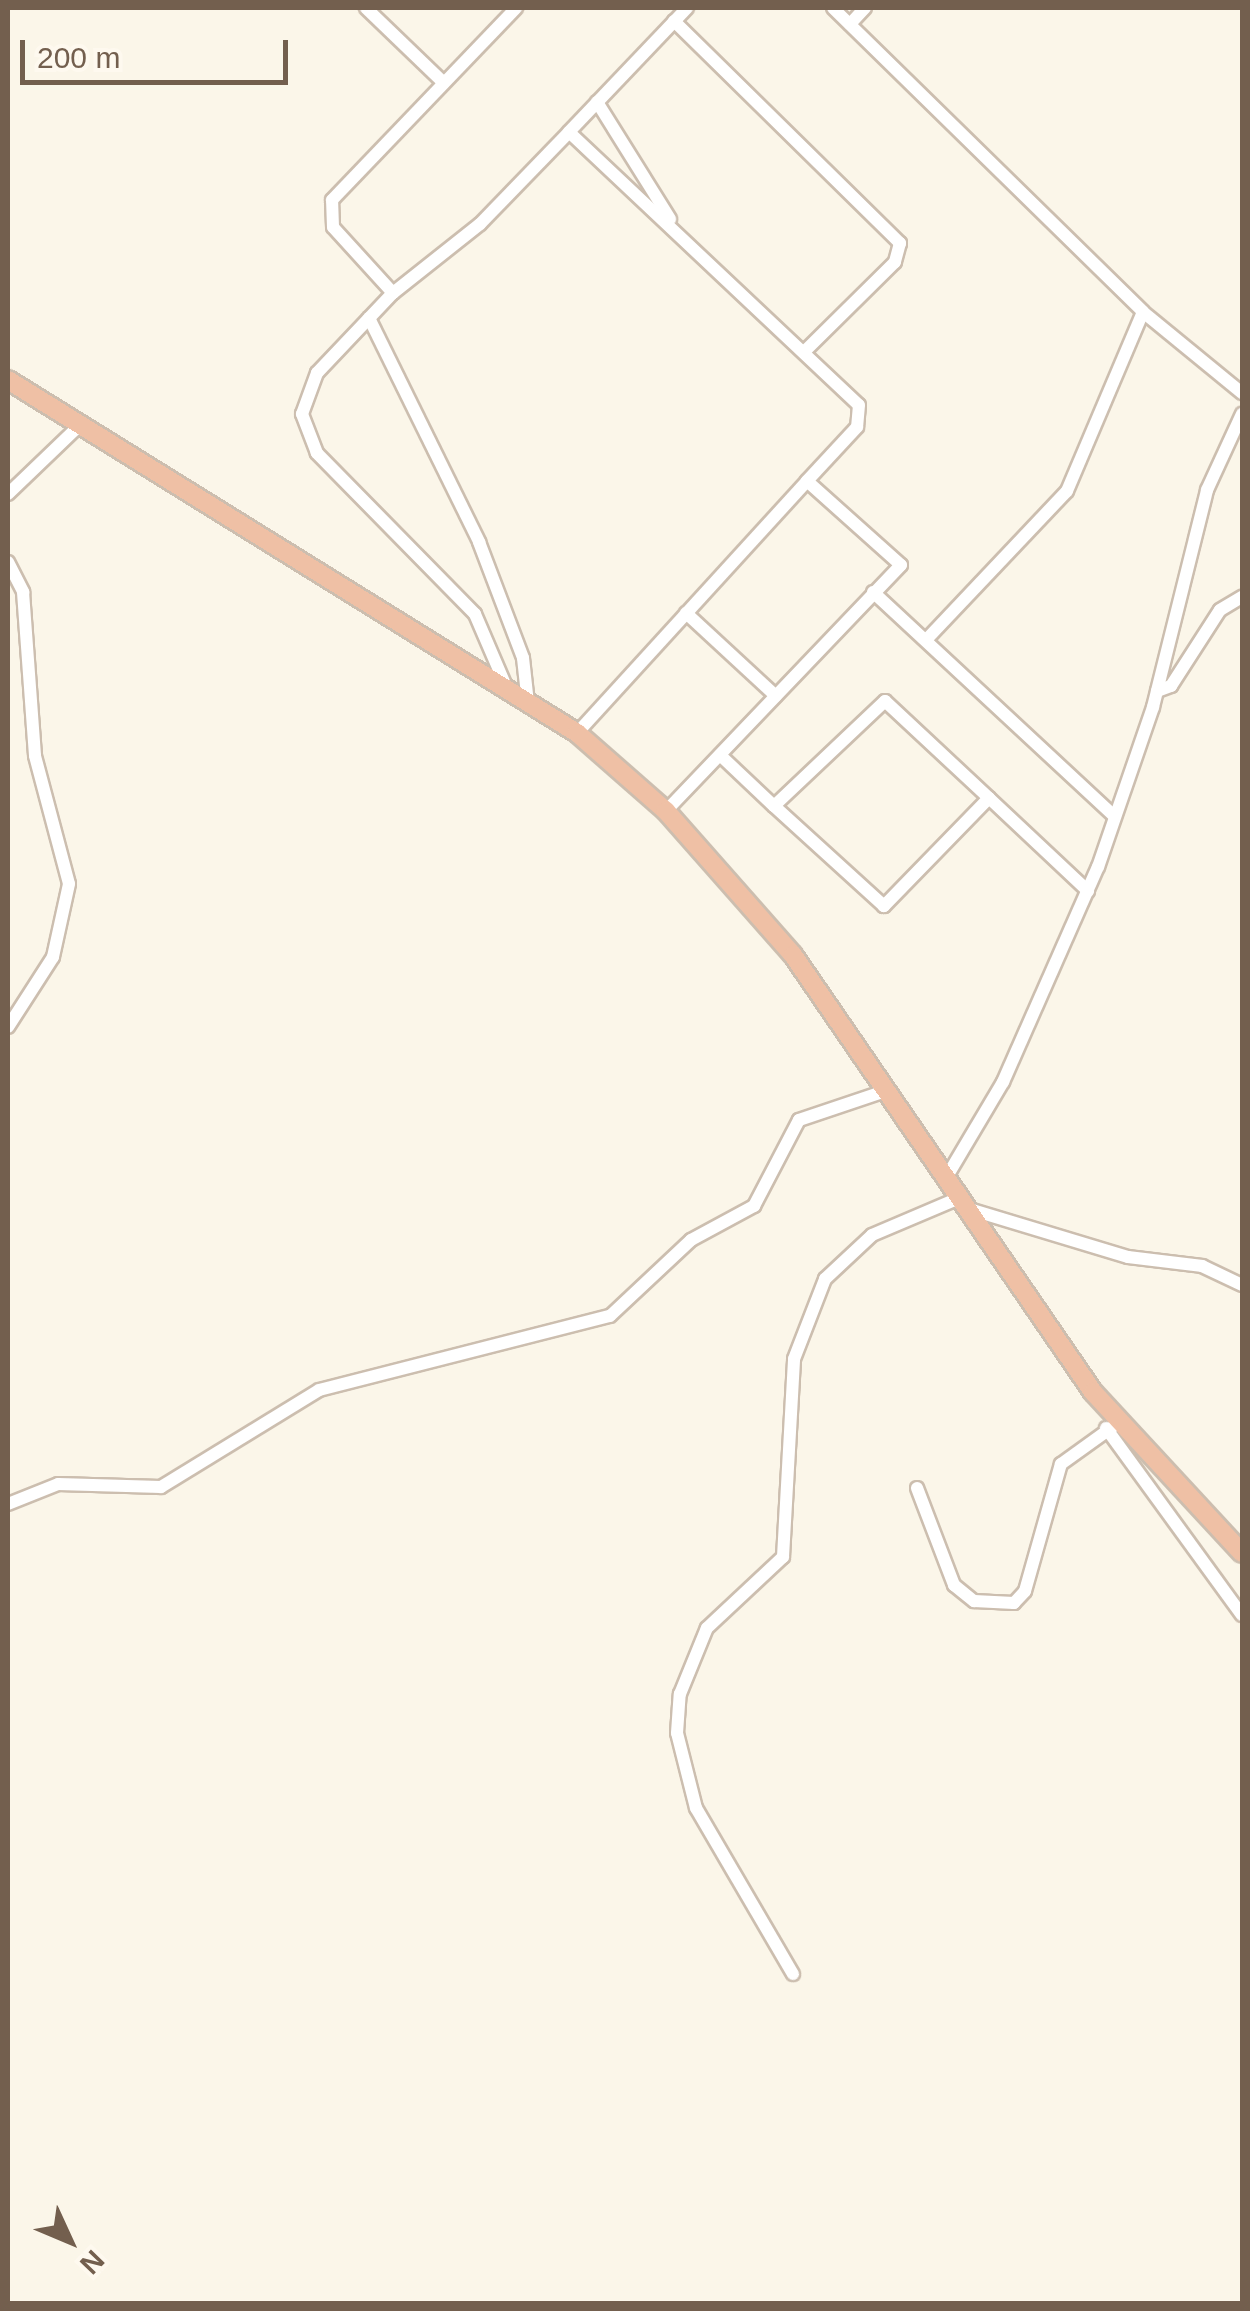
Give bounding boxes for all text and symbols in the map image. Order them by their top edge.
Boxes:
scale bar [25,20,292,82]
text: 200 m [37,41,120,74]
north arrow [20,2191,120,2291]
text: N [74,2244,110,2280]

